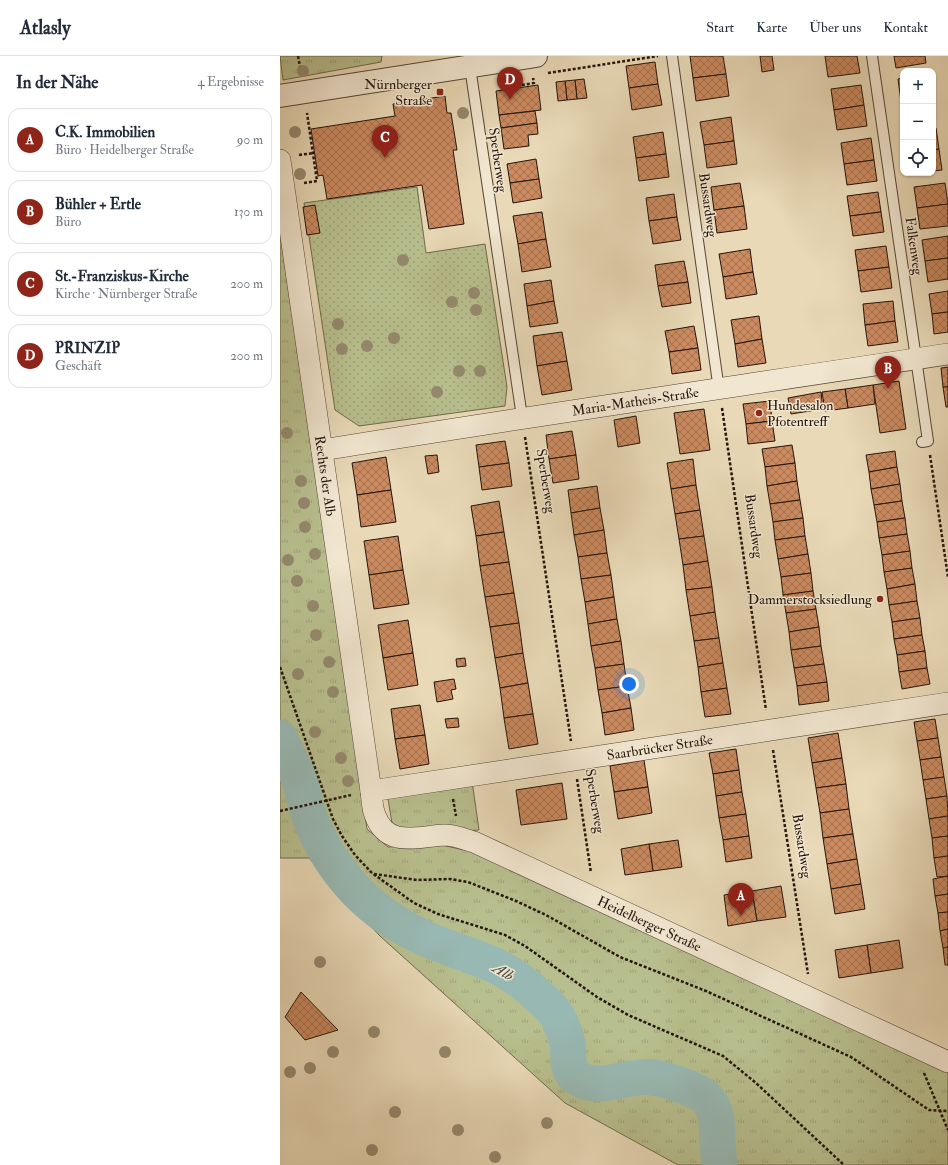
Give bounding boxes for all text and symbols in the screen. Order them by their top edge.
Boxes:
text: Atlasly [20,16,71,40]
text: Start [706,19,734,36]
text: Karte [756,19,787,36]
text: Über uns [809,19,861,36]
text: Kontakt [883,19,928,36]
pin: D [497,67,523,100]
map controls [900,68,936,176]
button: + [900,68,936,104]
text: In der Nähe [16,72,98,93]
text: 4 Ergebnisse [197,74,264,90]
place label: Nürnberger Straße [364,76,433,109]
marker: Nürnberger Straße [435,87,445,97]
button: − [900,104,936,140]
text: C.K. Immobilien [55,123,155,142]
pin: C [372,125,398,158]
street label: Sperberweg [484,127,511,195]
text: A [26,132,34,148]
text: 90 m [237,132,263,148]
button: locate [900,140,936,176]
text: Büro · Heidelberger Straße [55,142,194,158]
street label: Bussardweg [695,172,721,239]
text: Bühler + Ertle [55,195,141,214]
text: B [26,204,34,220]
text: 130 m [234,204,263,220]
text: Büro [55,214,81,230]
street label: Falkenweg [902,216,927,277]
text: St.-Franziskus-Kirche [55,267,189,286]
text: C [25,276,35,292]
text: 200 m [230,276,263,292]
text: Kirche · Nürnberger Straße [55,286,198,302]
text: PRINZIP [55,339,120,358]
text: D [25,348,35,364]
text: 200 m [230,348,263,364]
pin: B [875,356,901,389]
text: Geschäft [55,358,102,374]
street label: Maria-Matheis-Straße [571,383,700,419]
place label: Hundesalon Pfotentreff [767,397,834,430]
marker: Hundesalon Pfotentreff [754,408,764,418]
street label: Rechts der Alb [311,434,340,517]
street label: Sperberweg [532,447,560,516]
street label: Bussardweg [741,493,767,560]
place label: Dammerstocksiedlung [748,591,873,608]
marker: Dammerstocksiedlung [875,594,885,604]
your location [619,674,639,694]
street label: Saarbrücker Straße [606,731,714,763]
street label: Sperberweg [581,767,609,836]
street label: Bussardweg [789,813,816,881]
pin: A [728,883,754,916]
street label: Heidelberger Straße [595,892,704,955]
water label: Alb [487,957,518,986]

